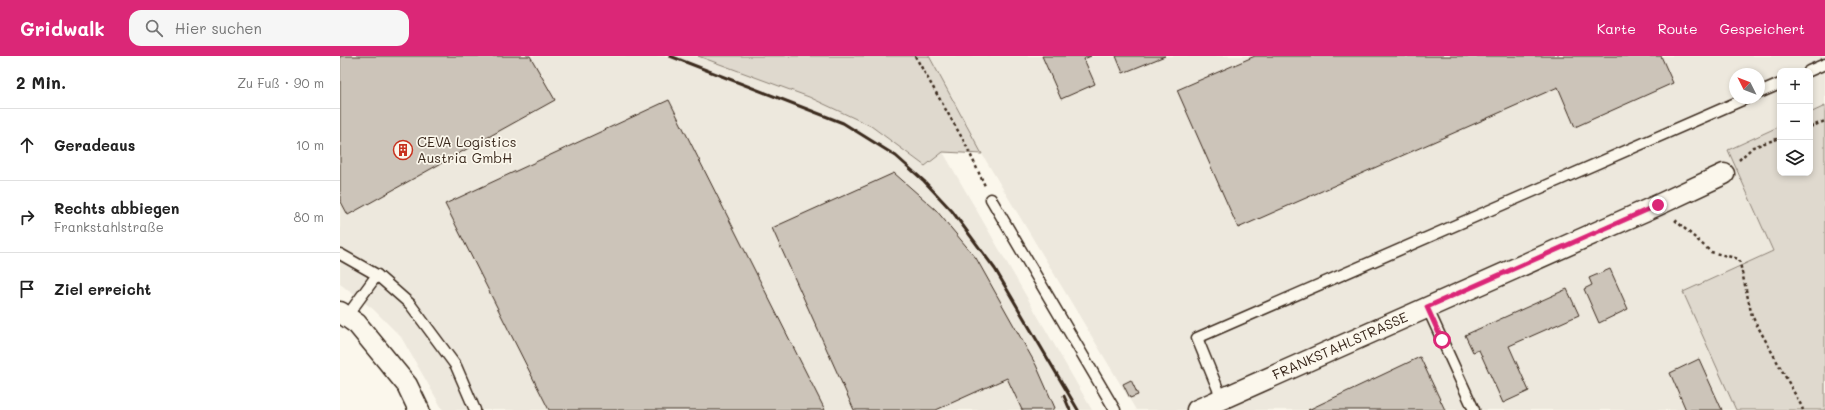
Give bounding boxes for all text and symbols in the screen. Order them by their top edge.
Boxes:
search box [129,10,409,46]
text: Gridwalk [20,16,105,41]
icon: search [143,17,165,39]
text: Hier suchen [175,18,262,38]
text: Karte [1597,19,1636,38]
text: Route [1658,19,1698,38]
text: Gespeichert [1720,19,1805,38]
north arrow [1729,68,1765,104]
map controls [1777,68,1813,176]
button: + [1777,68,1813,104]
text: 2 Min. [16,71,66,93]
text: Zu Fuß · 90 m [237,74,324,91]
button: − [1777,104,1813,140]
place label: CEVA Logistics Austria GmbH [417,132,516,167]
icon: ahead [16,134,38,156]
text: Geradeaus [54,135,135,155]
text: 10 m [296,136,324,153]
building icon: CEVA Logistics Austria GmbH [392,139,414,161]
button: layers [1777,140,1813,176]
route end [1649,196,1667,214]
text: Rechts abbiegen [54,198,179,218]
icon: right [16,206,38,228]
text: 80 m [294,208,324,225]
text: Frankstahlstraße [54,218,164,235]
icon: arrive [16,278,38,300]
text: Ziel erreicht [54,279,151,299]
street label: FRANKSTAHLSTRASSE [1269,307,1410,384]
route start [1433,331,1451,349]

